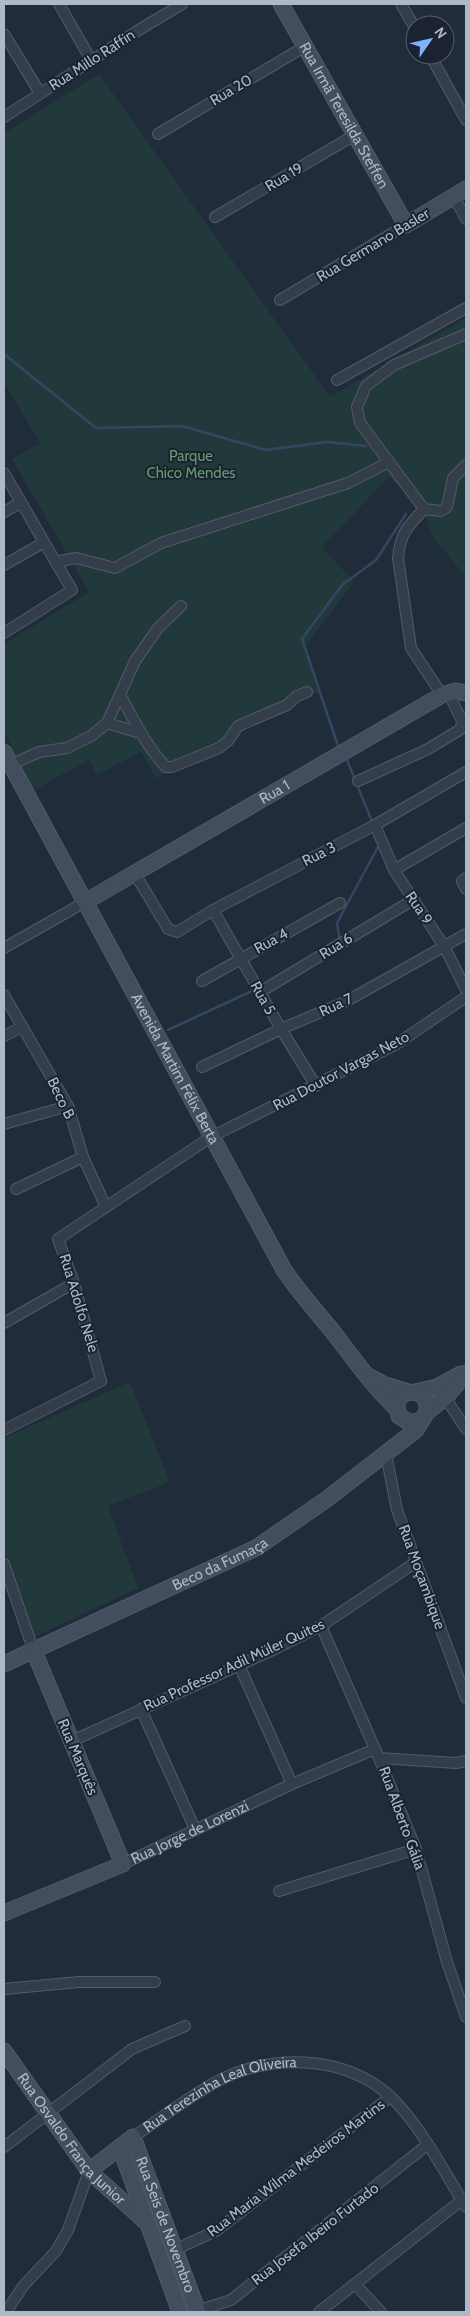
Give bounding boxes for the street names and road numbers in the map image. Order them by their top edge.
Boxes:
street label: Rua Millo Raffin [46,26,138,94]
street label: Rua Irmã Teresilda Steffen [296,39,393,192]
street label: Rua 20 [207,71,255,109]
street label: Rua 19 [262,159,306,195]
street label: Rua Germano Basler [313,204,433,286]
street label: Rua 1 [256,776,293,808]
street label: Rua 3 [299,838,339,870]
street label: Rua 9 [402,888,436,928]
street label: Rua 4 [251,924,291,958]
street label: Rua 6 [316,929,356,963]
street label: Rua 5 [247,978,279,1018]
street label: Rua 7 [316,989,356,1021]
street label: Avenida Martim Félix Berta [127,990,224,1148]
street label: Rua Doutor Vargas Neto [270,1027,412,1115]
street label: Beco B [43,1074,79,1122]
street label: Rua Adolfo Nele [55,1252,103,1355]
street label: Rua Moçambique [395,1522,449,1632]
street label: Beco da Fumaça [169,1533,272,1594]
street label: Rua Professor Adil Müler Quites [141,1615,327,1715]
street label: Rua Marquês [54,1716,102,1798]
street label: Rua Alberto Gália [375,1764,429,1873]
street label: Rua Jorge de Lorenzi [128,1797,252,1868]
street label: Rua Terezinha Leal Oliveira [140,2053,298,2136]
street label: Rua Osvaldo França Junior [13,2070,129,2208]
street label: Rua Maria Wilma Medeiros Martins [204,2095,388,2241]
street label: Rua Seis de Novembro [132,2154,199,2295]
street label: Rua Josefa Ibeiro Furtado [248,2179,382,2289]

